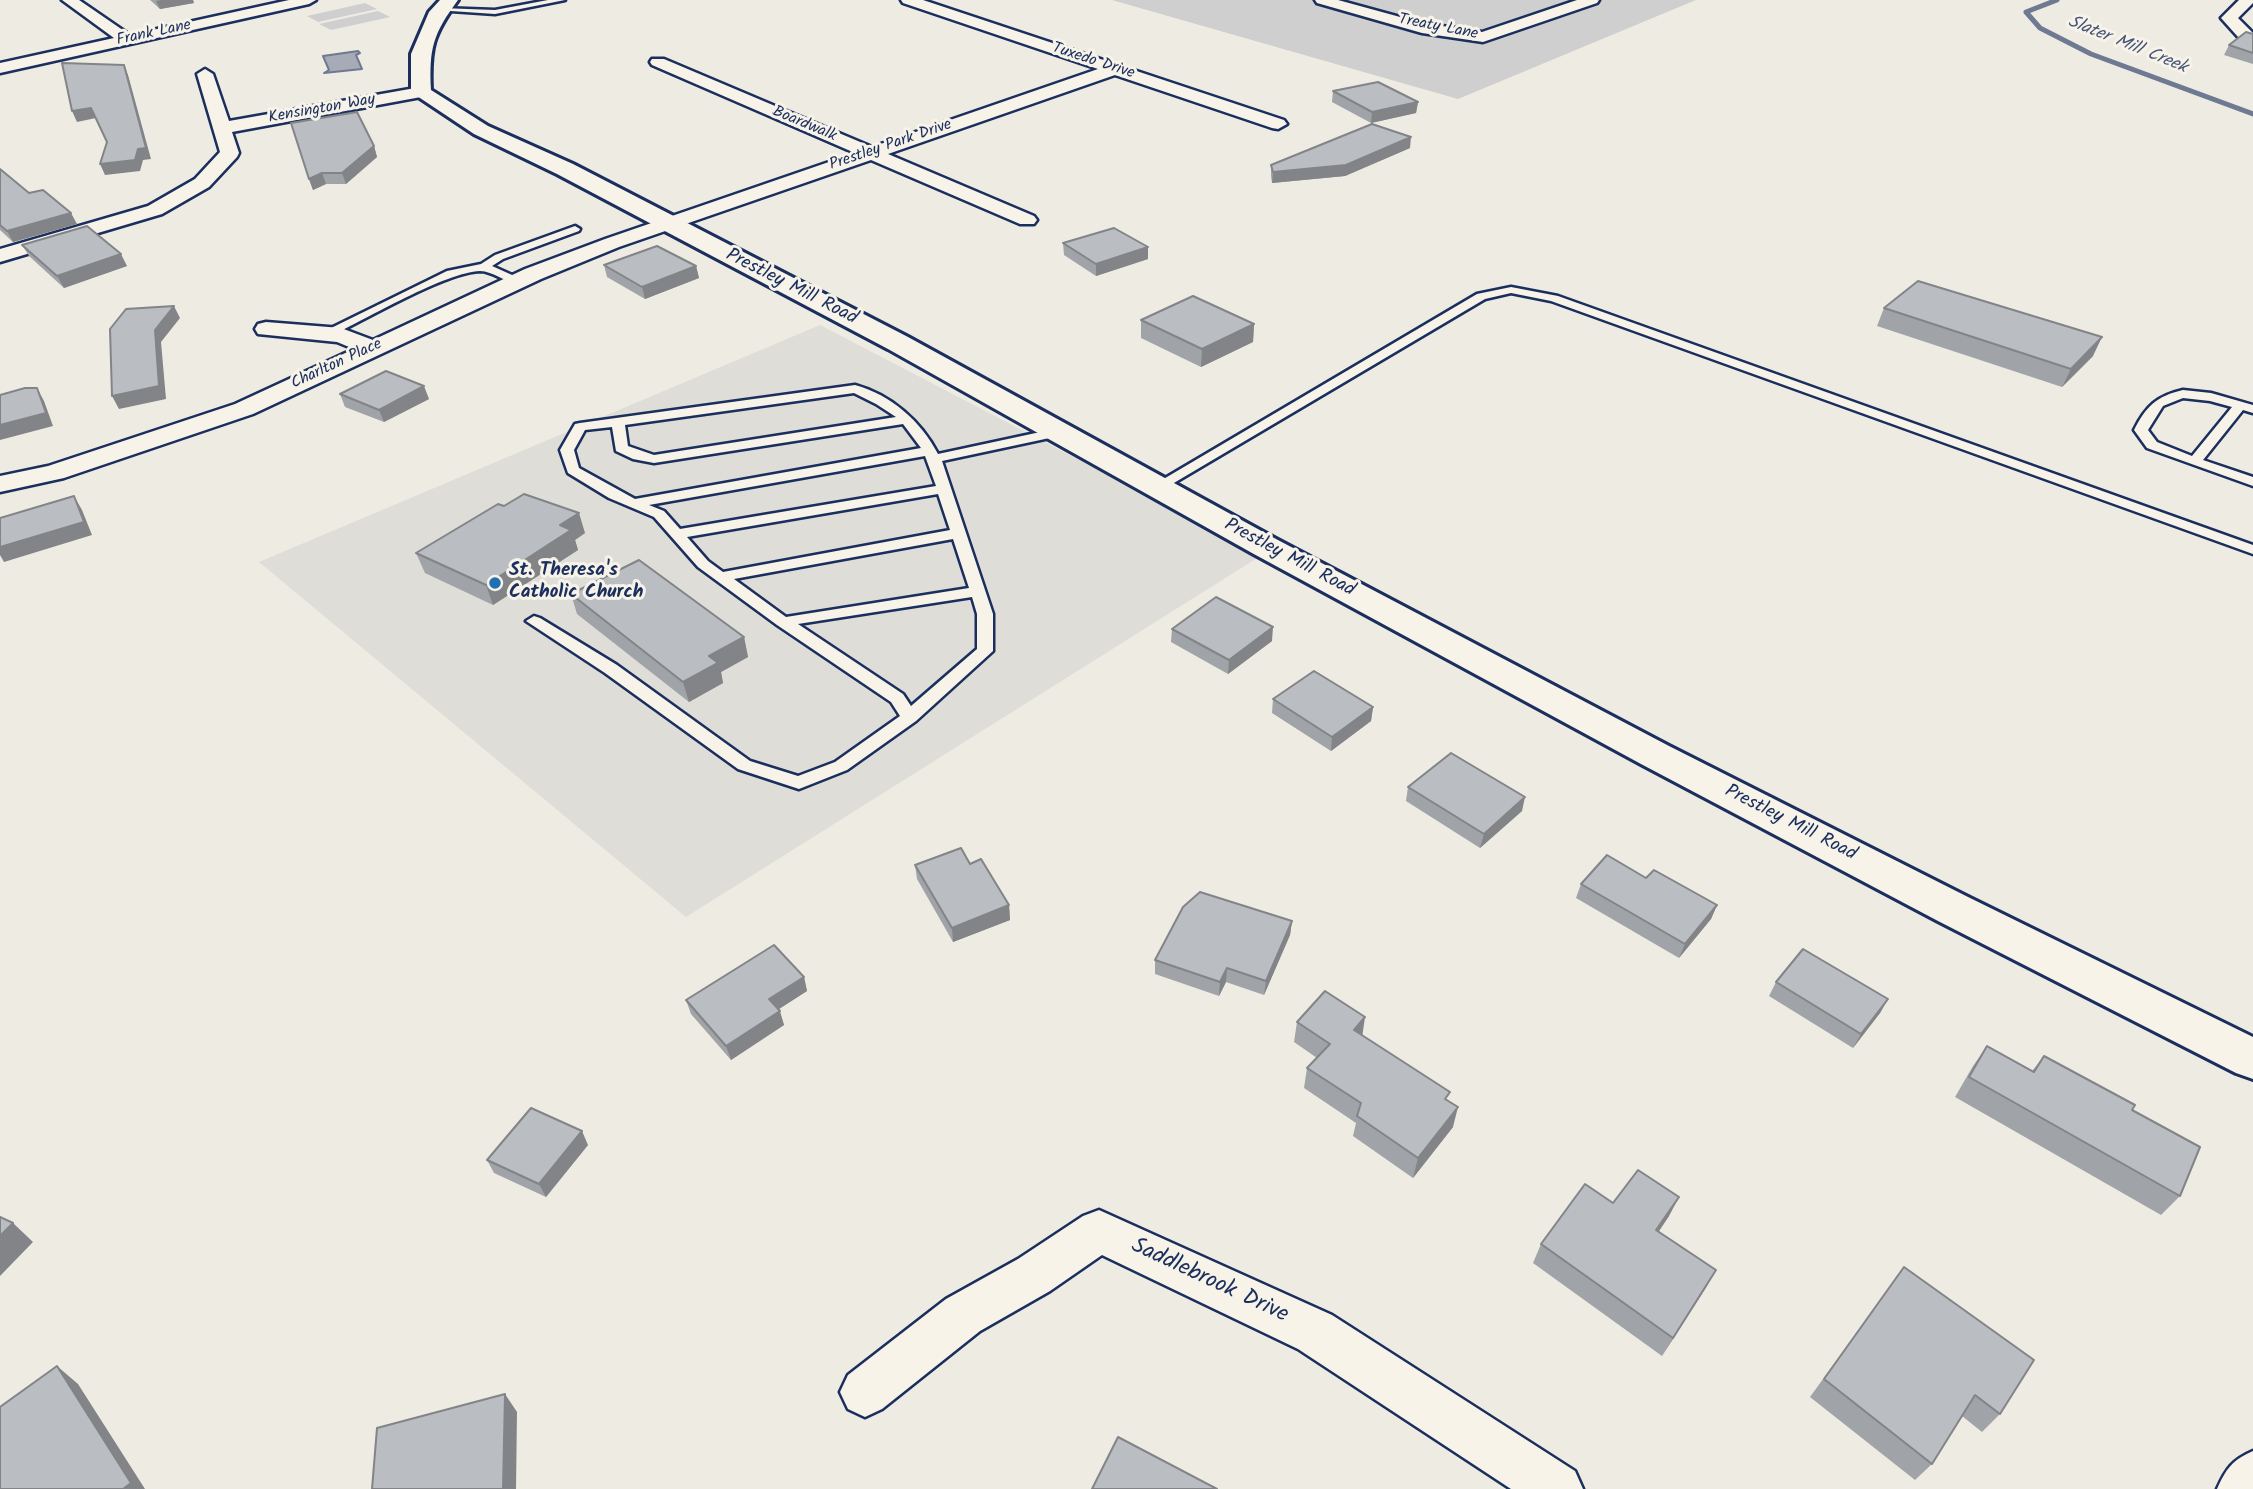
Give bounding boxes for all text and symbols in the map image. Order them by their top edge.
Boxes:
street label: Treaty Lane [1397,11,1479,45]
water label: Slater Mill Creek [2064,12,2190,80]
street label: Frank Lane [115,17,193,51]
street label: Tuxedo Drive [1049,40,1137,84]
street label: Kensington Way [267,91,377,129]
street label: Boardwalk [769,103,839,147]
street label: Prestley Park Drive [827,116,955,176]
street label: Prestley Mill Road [721,245,861,331]
street label: Charlton Place [289,336,385,394]
street label: Prestley Mill Road [1220,515,1358,603]
place label: St. Theresa's Catholic Church [509,561,643,605]
marker: St. Theresa's Catholic Church [487,575,503,591]
street label: Prestley Mill Road [1720,781,1860,867]
street label: Saddlebrook Drive [1126,1233,1292,1331]

